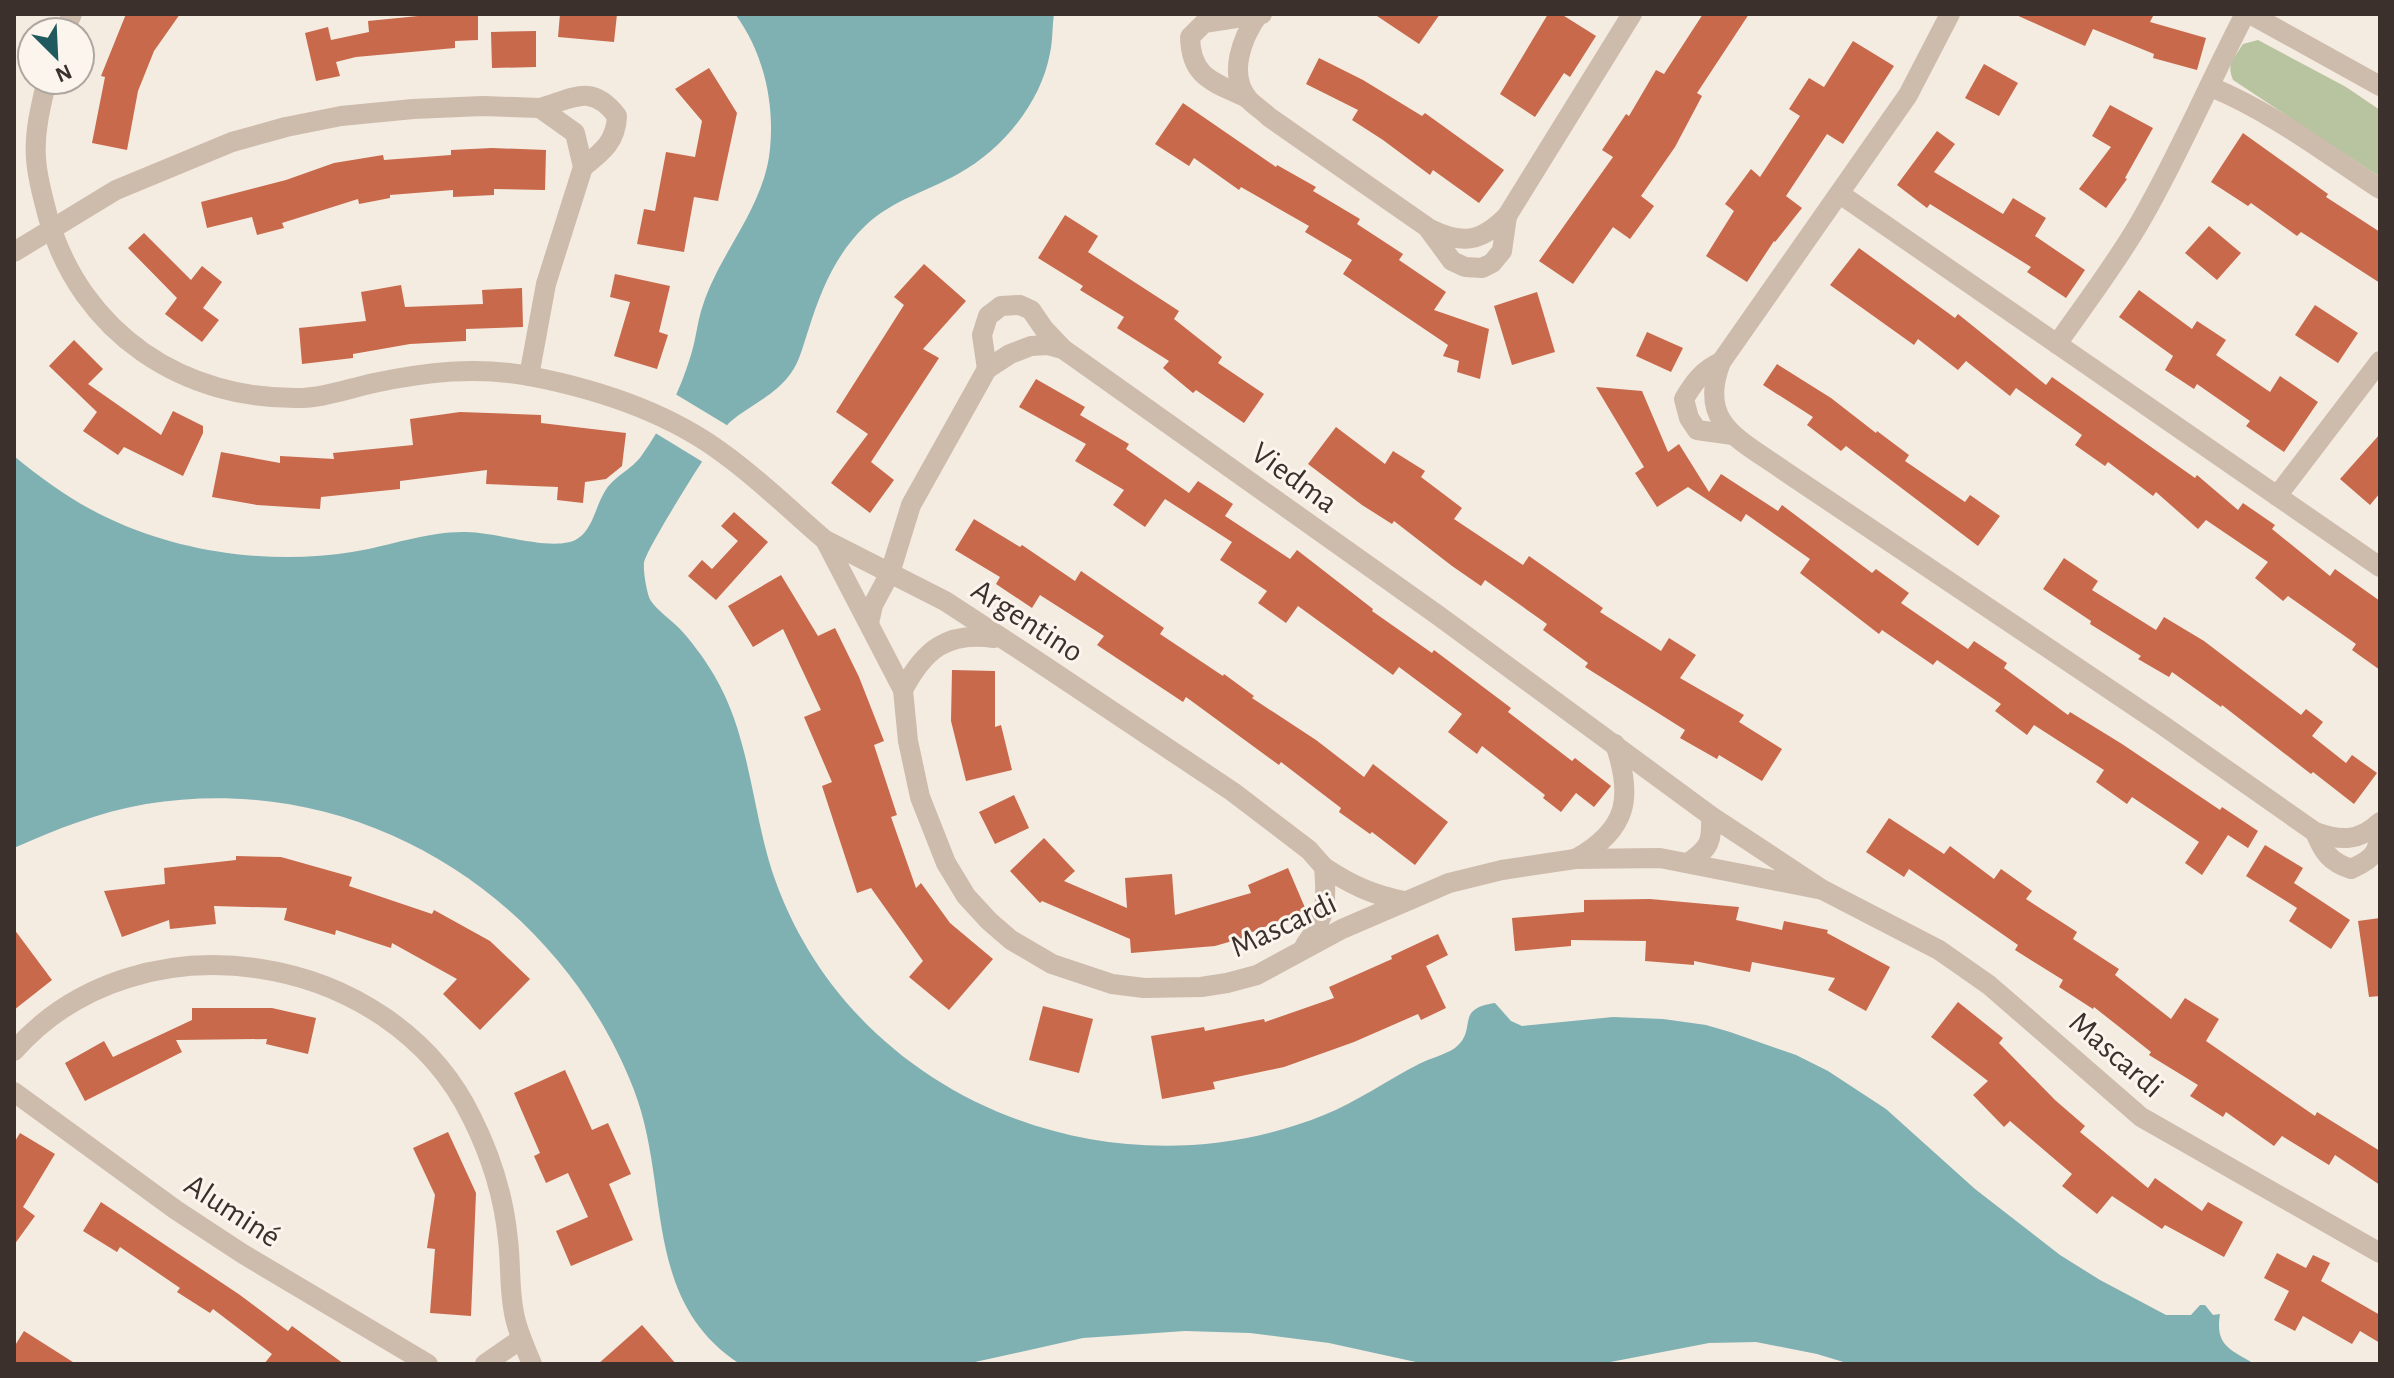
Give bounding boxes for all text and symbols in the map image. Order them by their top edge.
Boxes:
north arrow [16,16,96,96]
text: N [52,60,75,87]
street label: Viedma [1246,436,1343,519]
street label: Argentino [966,573,1089,668]
street label: Mascardi [1226,887,1341,963]
street label: Mascardi [2063,1006,2169,1104]
street label: Aluminé [179,1168,286,1253]

